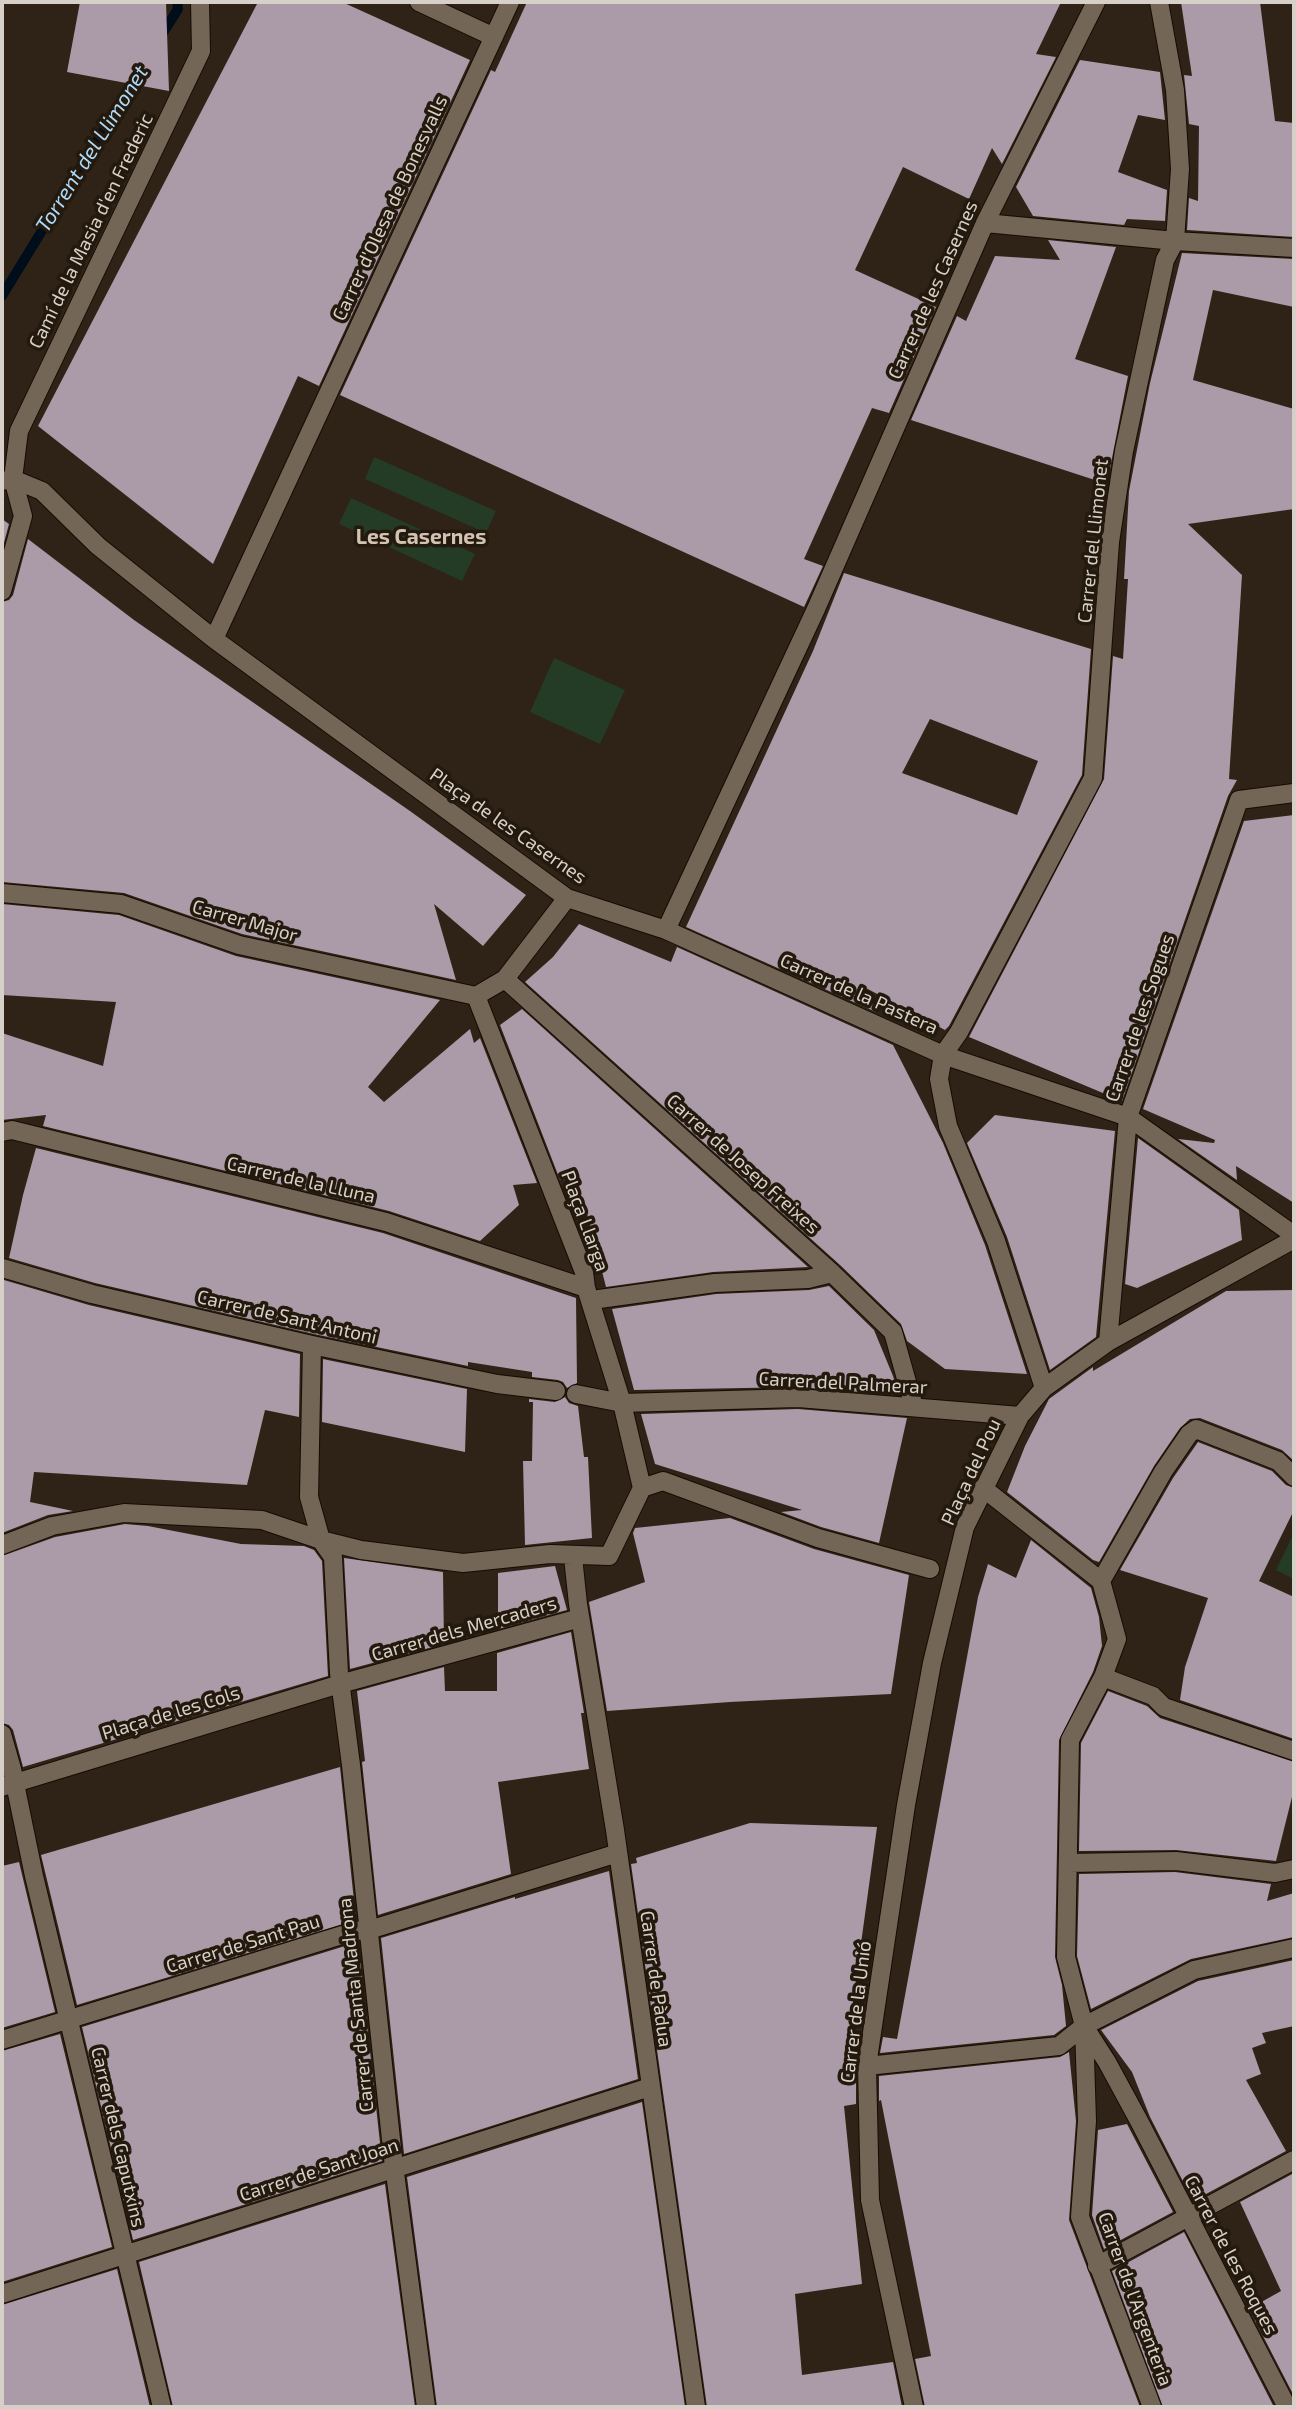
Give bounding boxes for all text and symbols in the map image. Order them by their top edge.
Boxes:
water label: Torrent del Llimonet [30,61,154,237]
street label: Carrer d'Olesa de Bonesvalls [328,92,452,324]
street label: Camí de la Masia d'en Frederic [24,110,158,352]
street label: Carrer de les Casernes [883,197,983,383]
street label: Carrer del Llimonet [1073,458,1113,624]
district label: Les Casernes [356,524,486,550]
street label: Plaça de les Casernes [425,763,591,889]
street label: Carrer Major [190,895,300,947]
street label: Carrer de les Sogues [1101,931,1179,1105]
street label: Carrer de la Pastera [776,949,942,1039]
street label: Carrer de Josep Freixes [662,1089,824,1239]
street label: Carrer de la Lluna [225,1152,377,1208]
street label: Plaça Llarga [556,1168,614,1274]
street label: Carrer de Sant Antoni [195,1285,379,1349]
street label: Carrer del Palmerar [758,1367,928,1399]
street label: Plaça del Pou [936,1415,1006,1529]
street label: Carrer dels Mercaders [369,1592,559,1666]
street label: Plaça de les Cols [99,1681,243,1745]
street label: Carrer de Santa Madrona [333,1897,379,2113]
street label: Carrer de Pàdua [635,1909,677,2049]
street label: Carrer de Sant Pau [163,1910,323,1978]
street label: Carrer de la Unió [836,1940,876,2084]
street label: Carrer dels Caputxins [86,2044,150,2230]
street label: Carrer de Sant Joan [237,2134,401,2206]
street label: Carrer de les Roques [1179,2171,1283,2339]
street label: Carrer de l'Argenteria [1093,2209,1177,2389]

